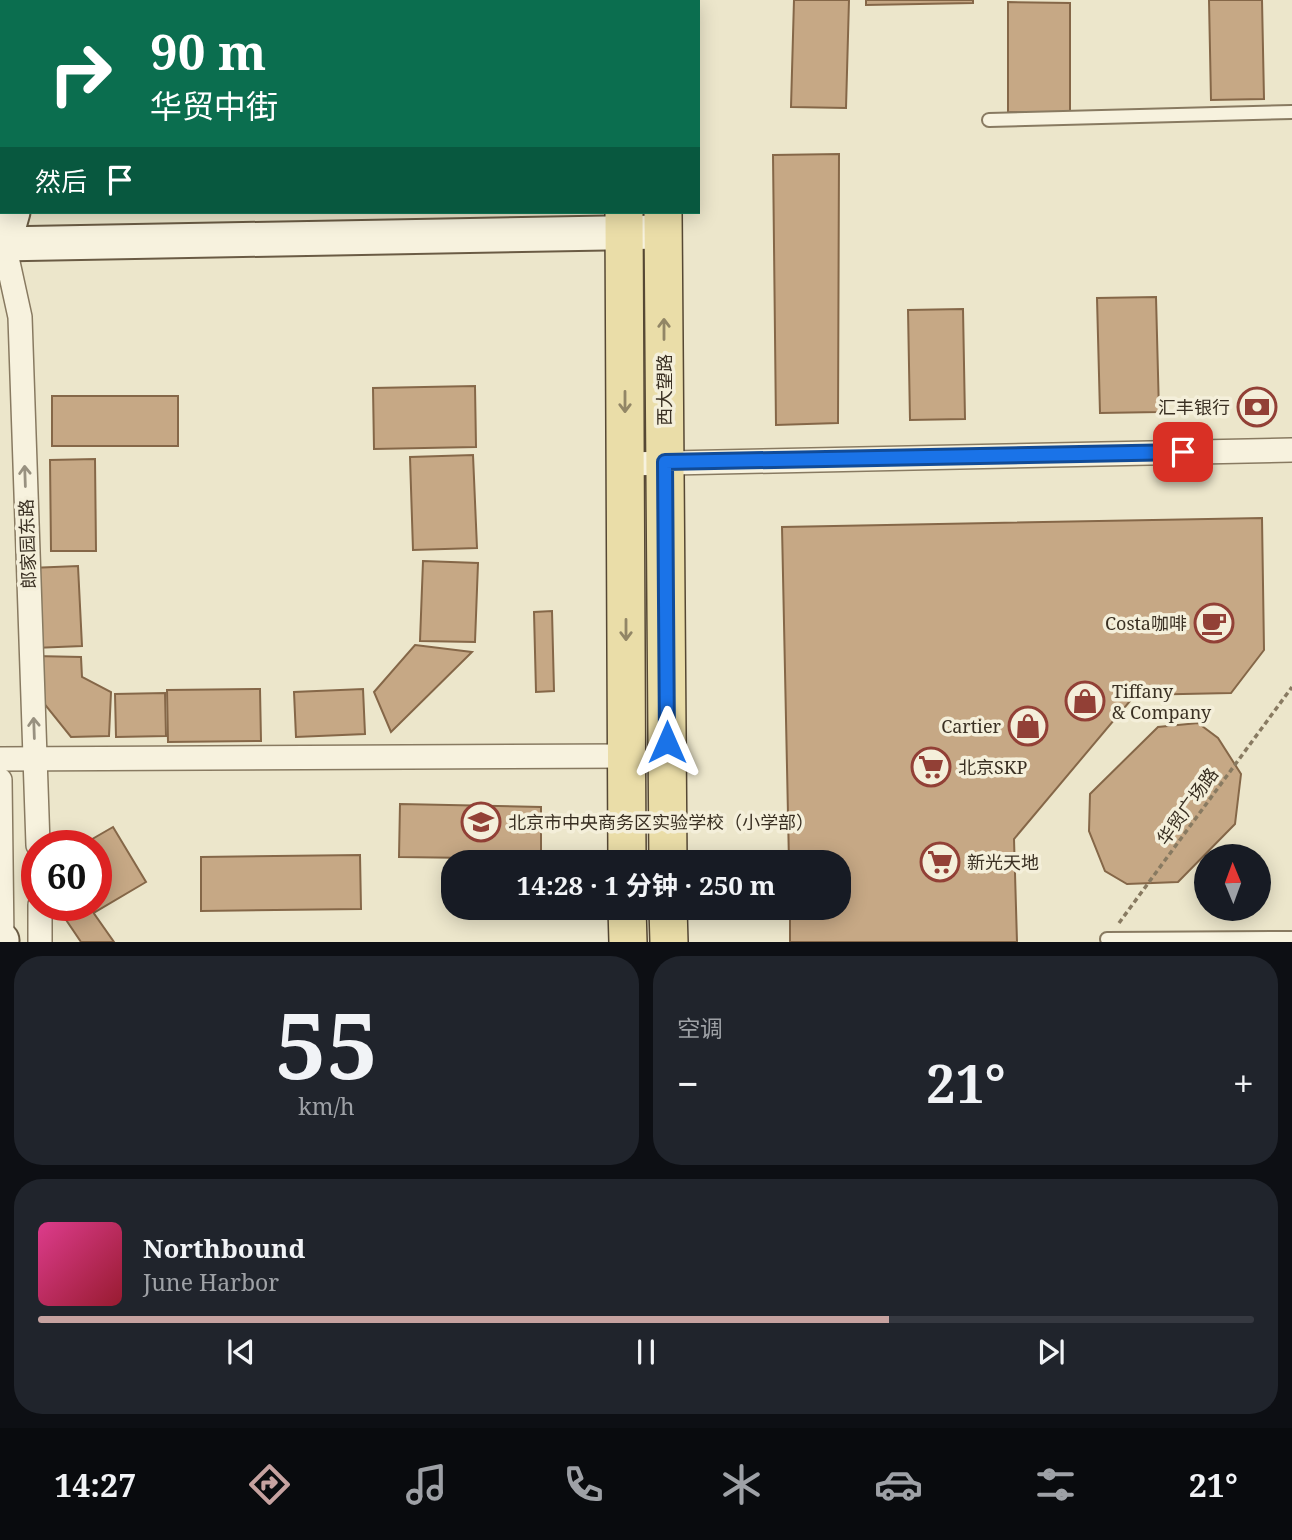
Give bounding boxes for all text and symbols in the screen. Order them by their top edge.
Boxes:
text: 90 m [150,18,266,84]
icon: right [35,28,126,119]
text: 华贸中街 [150,84,278,127]
icon: arrive [101,161,139,199]
text: 然后 [35,163,87,199]
one-way arrow [657,318,671,341]
street label: 西大望路 [652,354,676,426]
bank icon: 汇丰银行 [1236,386,1278,428]
one-way arrow [618,391,632,414]
place label: 汇丰银行 [1158,395,1230,419]
pin [1153,422,1213,482]
icon: arrive [1164,433,1202,471]
one-way arrow [19,465,32,488]
street label: 郎家园东路 [13,499,41,589]
cafe icon: Costa咖啡 [1193,602,1235,644]
place label: Costa咖啡 [1105,611,1187,635]
one-way arrow [619,618,633,641]
place label: Tiffany & Company [1112,679,1212,724]
shop icon: Tiffany & Company [1064,680,1106,722]
position arrow [630,705,704,779]
shop icon: Cartier [1007,705,1049,747]
place label: Cartier [941,714,1002,738]
one-way arrow [27,717,40,740]
supermarket icon: 北京SKP [910,746,952,788]
place label: 北京SKP [958,755,1027,779]
street label: 华贸广场路 [1151,763,1223,849]
school or university icon: 北京市中央商务区实验学校（小学部） [460,801,502,843]
place label: 北京市中央商务区实验学校（小学部） [508,810,814,834]
speed limit sign: 60 [21,830,112,921]
supermarket icon: 新光天地 [919,841,961,883]
north arrow [1194,844,1270,920]
map controls [1194,844,1271,921]
place label: 新光天地 [967,850,1039,874]
text: 14:28 · 1 分钟 · 250 m [517,867,775,903]
text: 55 [275,982,378,1106]
text: 空调 [677,1012,723,1044]
text: 21° [926,1047,1006,1118]
text: − [677,1057,699,1109]
text: + [1233,1057,1254,1109]
text: km/h [298,1090,355,1122]
text: Northbound [143,1230,305,1266]
text: June Harbor [143,1266,279,1298]
icon: previous [222,1333,260,1371]
icon: pause [627,1333,665,1371]
icon: next [1032,1333,1070,1371]
icon: directions [245,1460,294,1509]
icon: music [402,1460,451,1509]
icon: phone [559,1460,608,1509]
icon: climate [717,1460,766,1509]
icon: car [874,1460,923,1509]
icon: filters [1031,1460,1080,1509]
text: 14:27 [54,1463,136,1506]
text: 21° [1189,1463,1238,1506]

